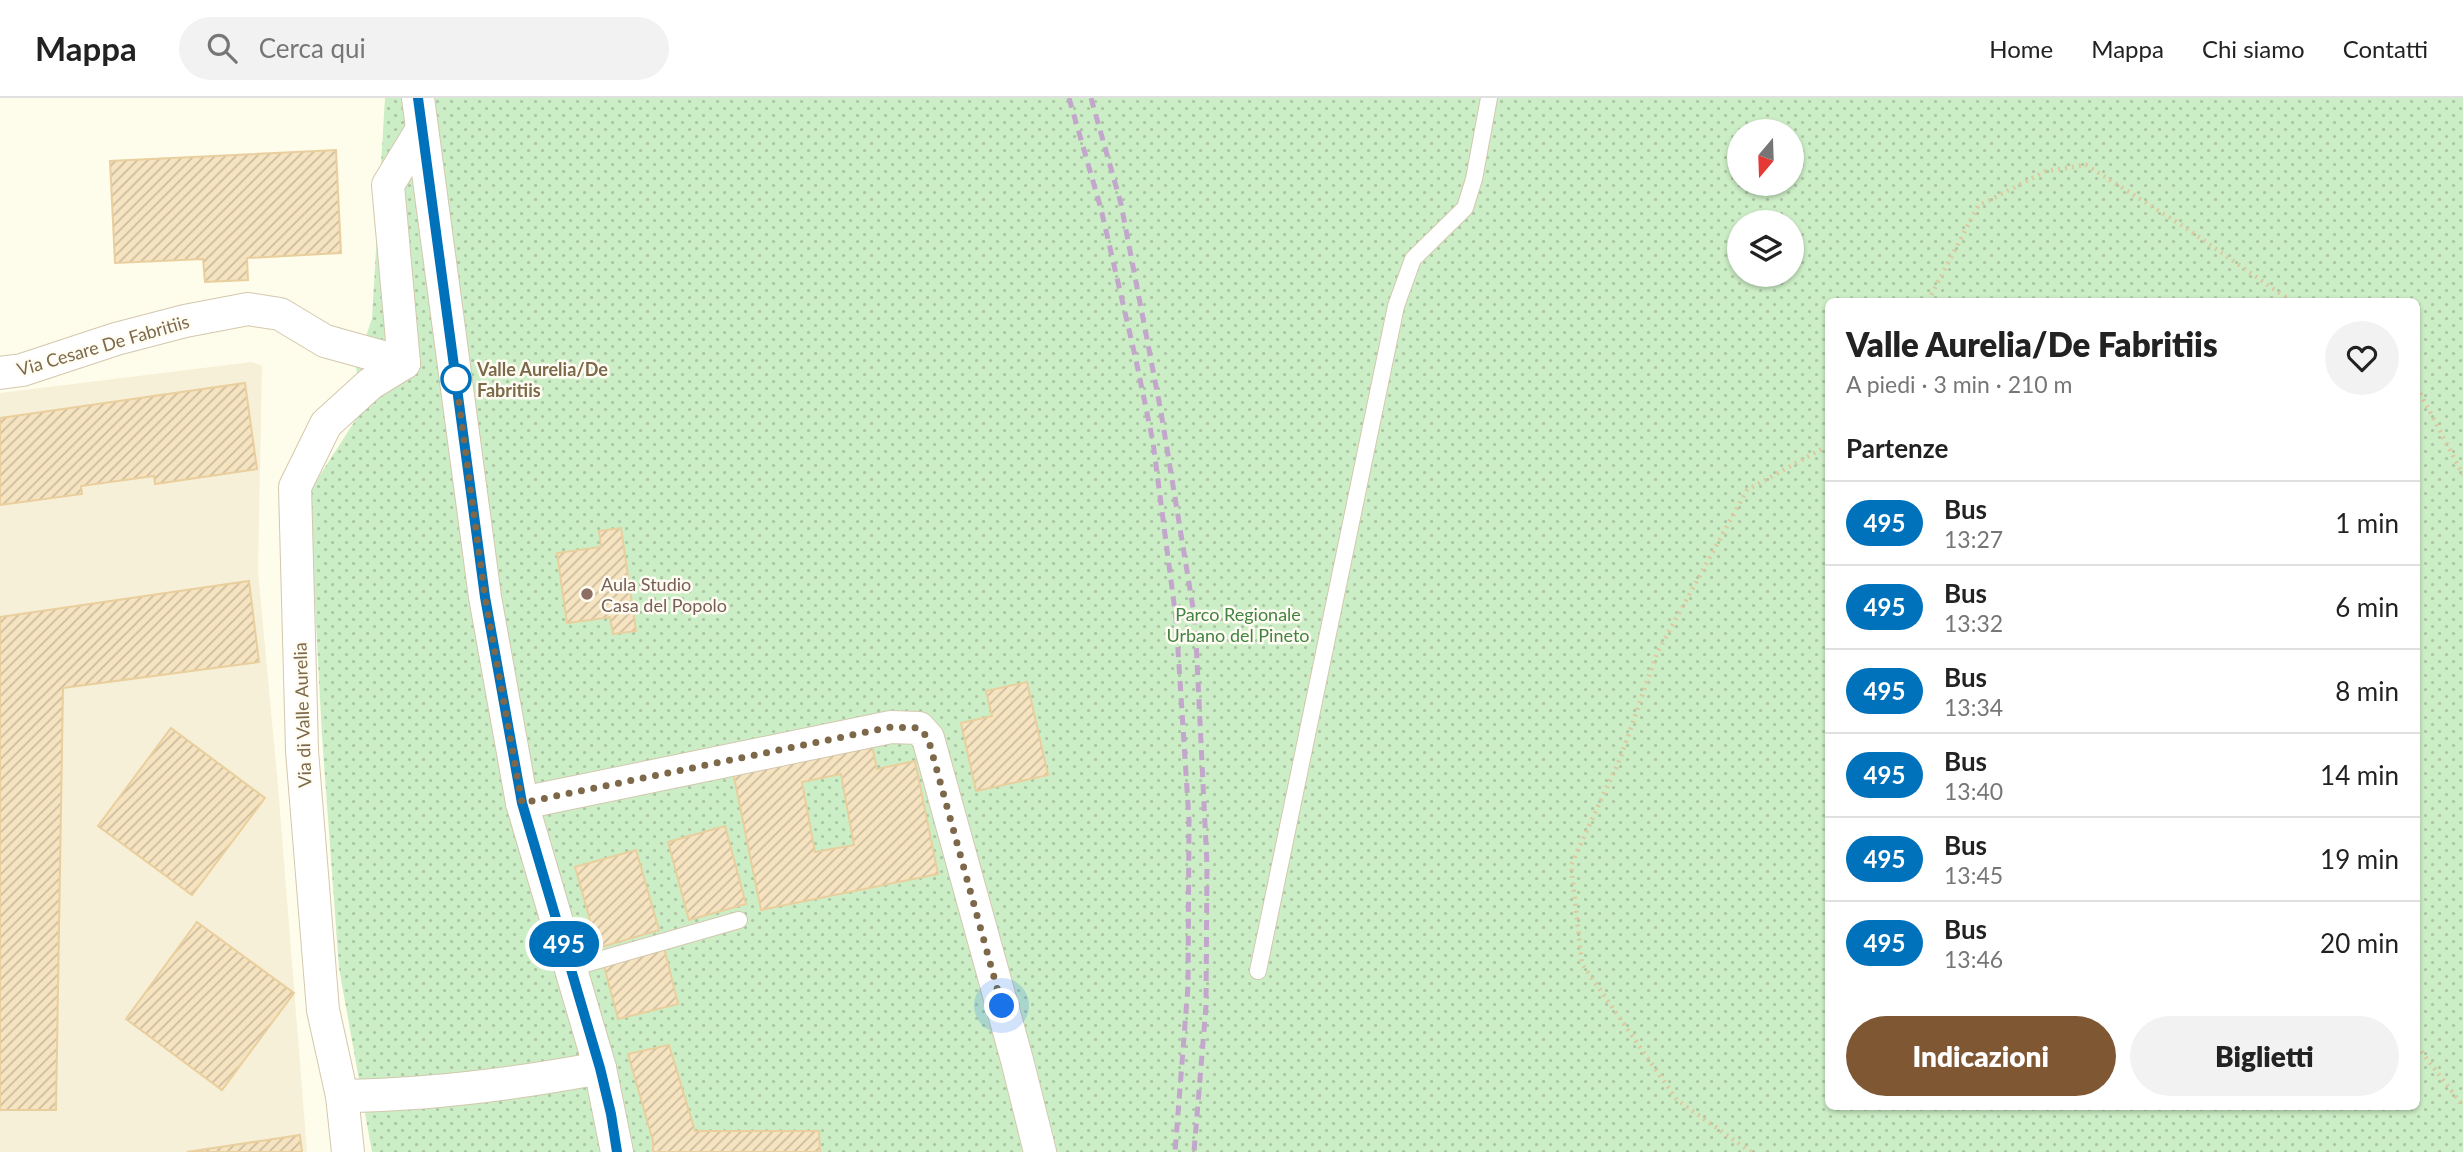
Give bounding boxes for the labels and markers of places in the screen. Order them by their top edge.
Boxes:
place label: Valle Aurelia/De Fabritiis [476,358,608,401]
marker: Valle Aurelia/De Fabritiis [441,364,471,394]
place label: Aula Studio Casa del Popolo [601,573,727,616]
marker: Aula Studio Casa del Popolo [579,586,595,602]

